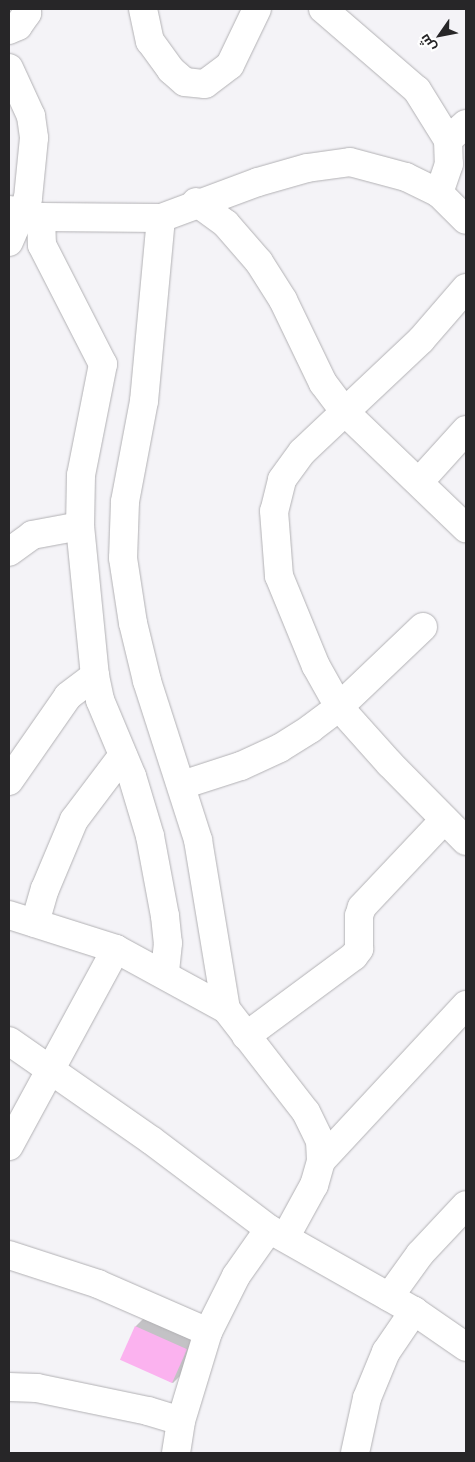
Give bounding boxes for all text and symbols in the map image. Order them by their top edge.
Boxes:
north arrow [415,10,465,60]
text: ش [415,31,440,56]

